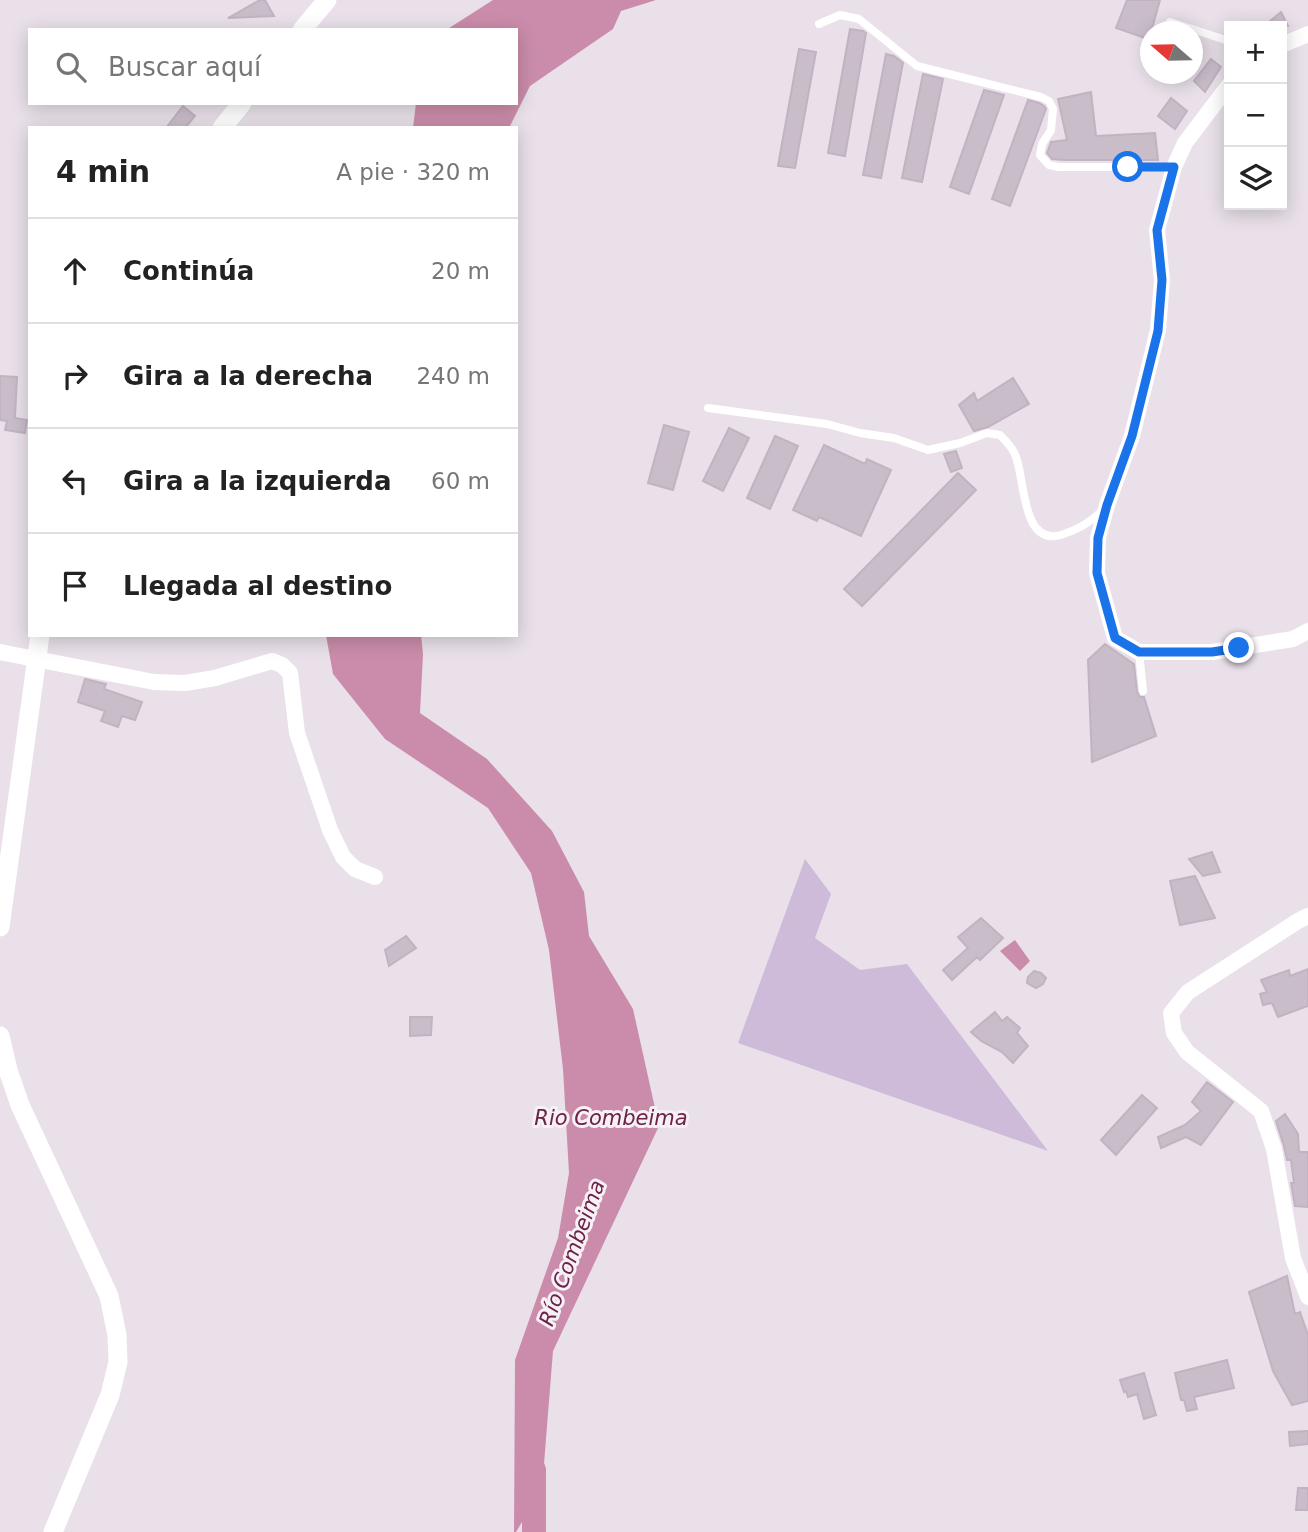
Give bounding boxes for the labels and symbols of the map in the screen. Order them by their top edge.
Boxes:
north arrow [1140,21,1203,84]
route start [1112,151,1143,182]
route end [1223,632,1254,663]
water label: Rio Combeima [534,1106,688,1130]
water label: Río Combeima [535,1177,609,1329]

